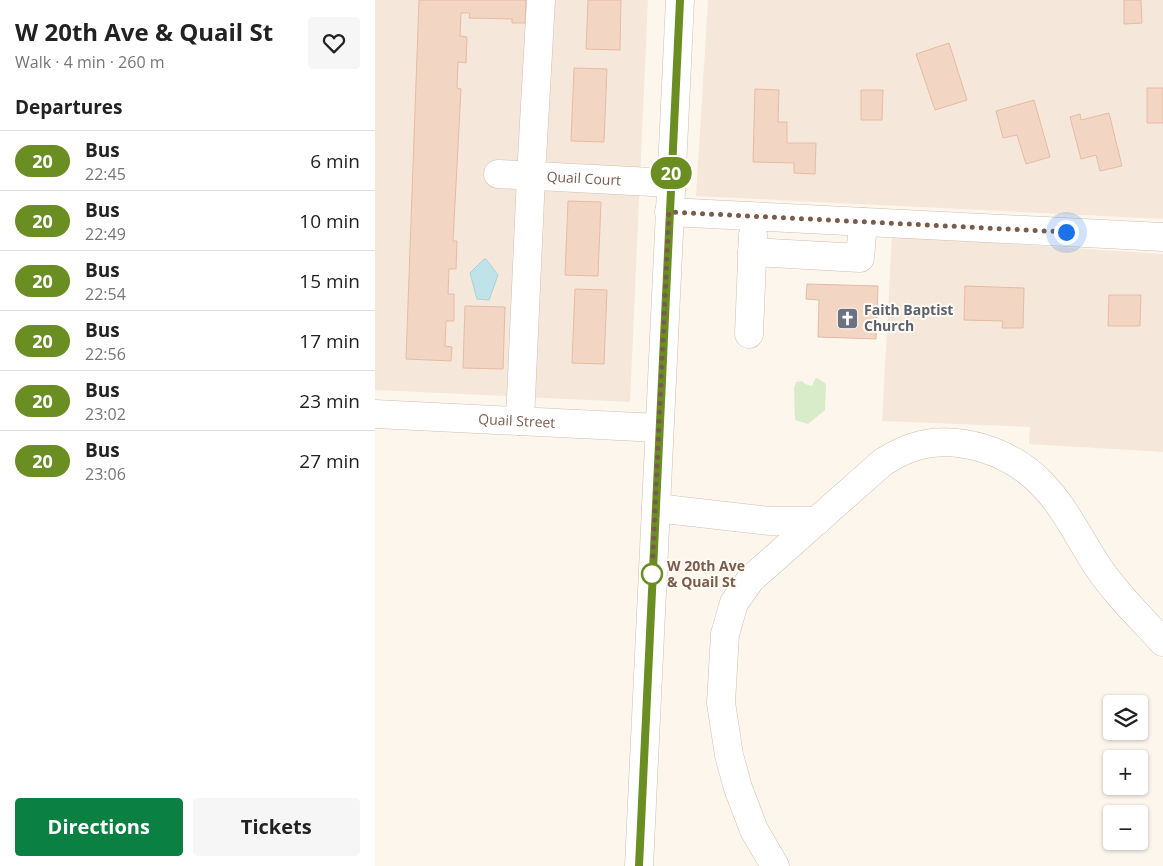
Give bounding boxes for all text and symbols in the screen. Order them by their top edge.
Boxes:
text: W 20th Ave & Quail St [15,15,273,48]
button: heart [308,17,360,69]
text: Walk · 4 min · 260 m [15,51,165,73]
text: Departures [15,94,122,120]
text: Bus [85,137,120,163]
text: 6 min [310,148,360,174]
text: 20 [32,149,53,173]
line badge: 20 [649,157,693,189]
text: 20 [661,161,681,185]
text: 22:45 [85,163,126,185]
street label: Quail Court [546,167,622,189]
text: Bus [85,197,120,223]
text: 10 min [299,208,360,234]
text: 20 [32,209,53,233]
your location [1054,220,1079,245]
text: 22:49 [85,223,126,245]
text: Bus [85,257,120,283]
text: 15 min [299,268,360,294]
text: 20 [32,269,53,293]
text: 22:54 [85,283,126,305]
place label: Faith Baptist Church [864,300,953,335]
church icon: Faith Baptist Church [836,306,860,330]
text: Bus [85,317,120,343]
text: 17 min [299,328,360,354]
text: 20 [32,329,53,353]
text: 22:56 [85,343,126,365]
text: Bus [85,377,120,403]
text: 23 min [299,388,360,414]
text: 20 [32,389,53,413]
text: 23:02 [85,403,126,425]
street label: Quail Street [478,409,556,432]
text: Bus [85,437,120,463]
text: 27 min [299,448,360,474]
text: 20 [32,449,53,473]
text: 23:06 [85,463,126,485]
place label: W 20th Ave & Quail St [667,556,745,591]
marker: W 20th Ave & Quail St [641,563,663,585]
map controls [1103,695,1148,850]
button: layers [1103,695,1148,740]
button: + [1103,750,1148,795]
button: Directions [15,798,183,856]
button: Tickets [193,798,360,856]
button: − [1103,805,1148,850]

